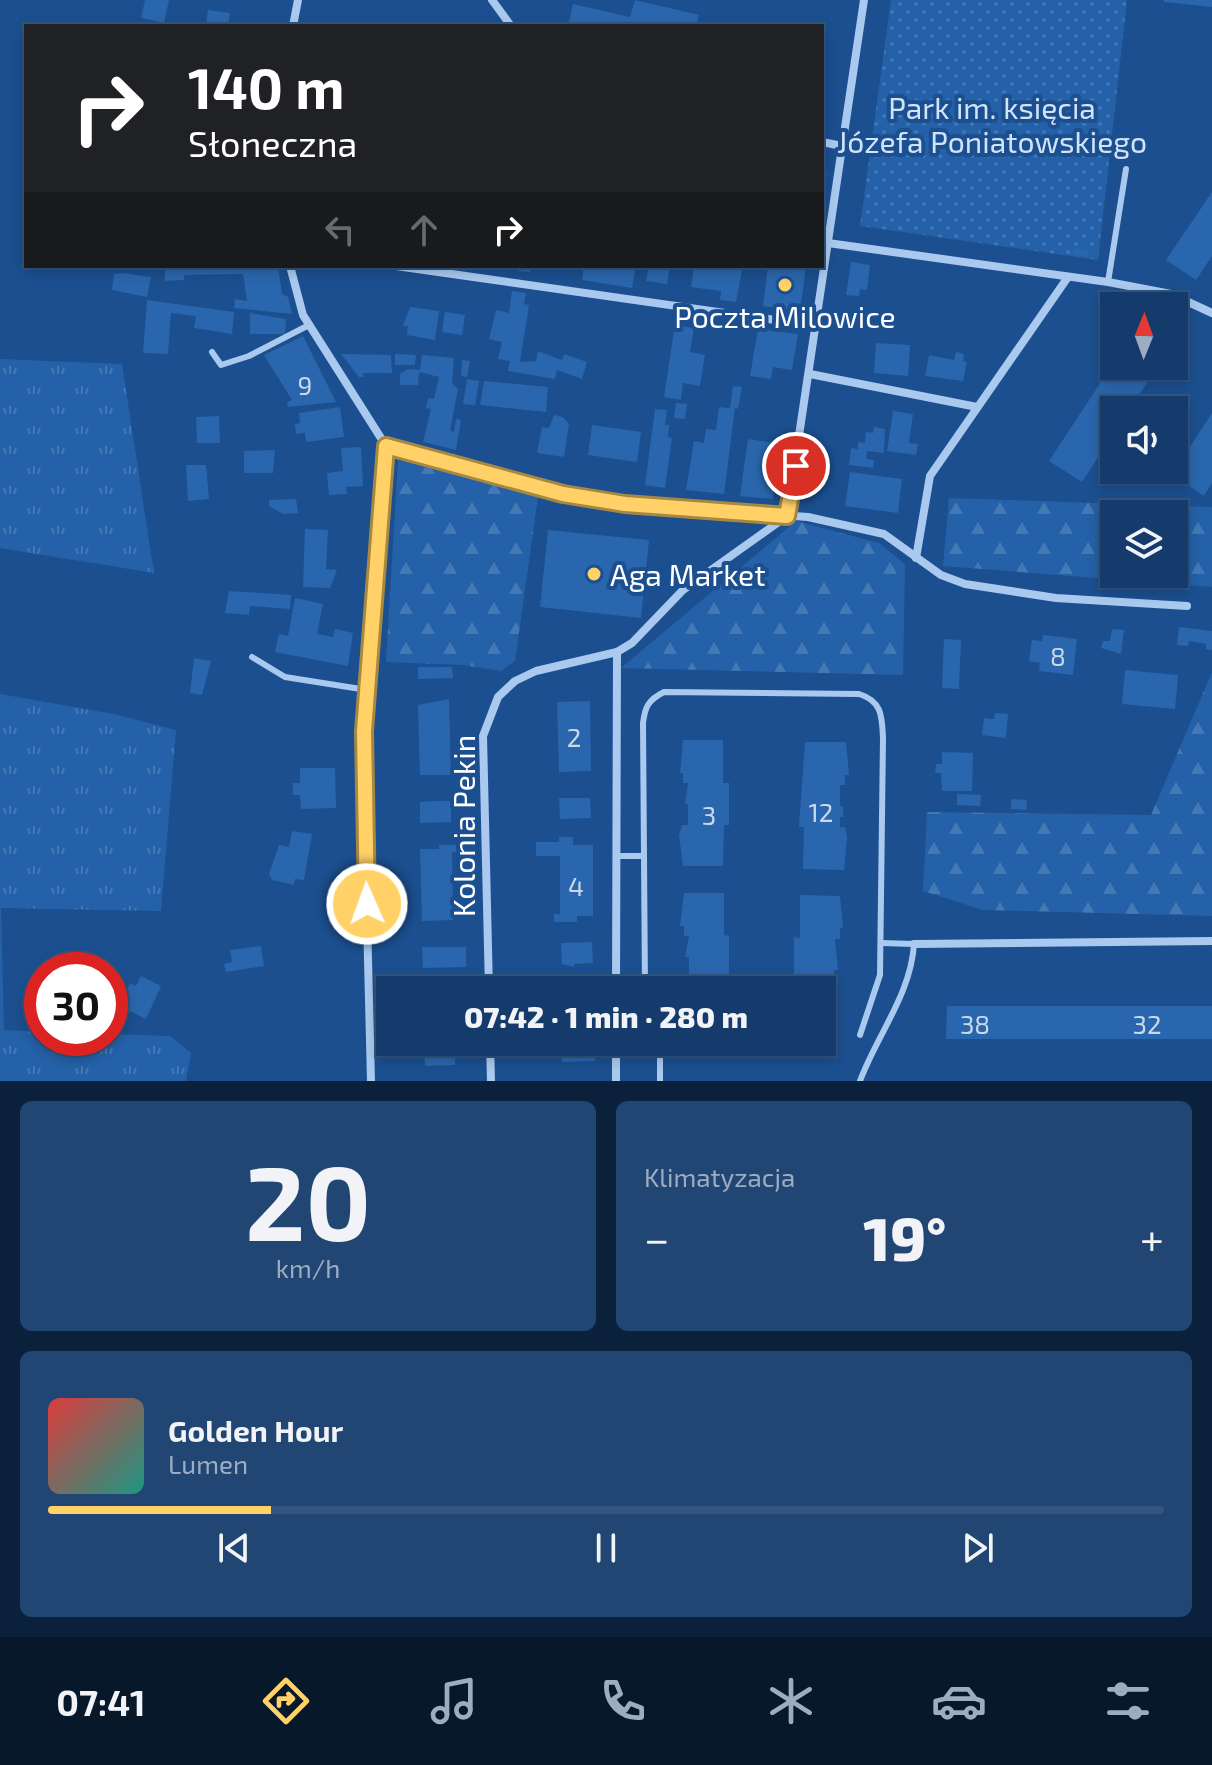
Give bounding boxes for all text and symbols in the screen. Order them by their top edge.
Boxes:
text: 140 m [188,53,345,120]
icon: right [56,56,160,160]
park label: Park im. księcia Józefa Poniatowskiego [837,89,1147,159]
text: Słoneczna [188,121,357,164]
icon: left [318,208,362,252]
icon: ahead [402,208,446,252]
icon: right [486,208,530,252]
marker: Poczta Milowice [776,276,794,294]
north arrow [1100,292,1188,380]
map controls [1100,292,1188,588]
place label: Poczta Milowice [674,298,896,334]
house number: 9 [298,369,312,400]
button: sound [1100,396,1188,484]
pin [762,432,830,500]
icon: arrive [774,444,818,488]
button: layers [1100,500,1188,588]
place label: Aga Market [610,556,766,592]
marker: Aga Market [585,565,603,583]
house number: 8 [1050,640,1066,671]
house number: 2 [567,721,581,752]
street label: Kolonia Pekin [445,735,481,917]
house number: 12 [809,796,833,827]
house number: 3 [702,799,716,830]
position arrow [325,862,409,946]
house number: 4 [568,870,584,901]
speed limit sign: 30 [24,952,128,1056]
text: 07:42 · 1 min · 280 m [464,998,748,1034]
house number: 38 [960,1008,990,1039]
house number: 32 [1132,1008,1162,1039]
text: 20 [245,1137,371,1262]
text: Klimatyzacja [644,1161,795,1192]
text: 19° [863,1201,946,1273]
text: − [644,1211,670,1264]
text: + [1140,1211,1164,1264]
text: km/h [276,1252,340,1283]
text: Golden Hour [168,1412,343,1448]
text: Lumen [168,1448,248,1479]
icon: previous [212,1526,256,1570]
icon: pause [584,1526,628,1570]
icon: next [956,1526,1000,1570]
icon: directions [258,1673,314,1729]
icon: music [426,1673,482,1729]
icon: phone [595,1673,651,1729]
icon: climate [763,1673,819,1729]
icon: car [931,1673,987,1729]
icon: filters [1100,1673,1156,1729]
text: 07:41 [56,1680,146,1723]

